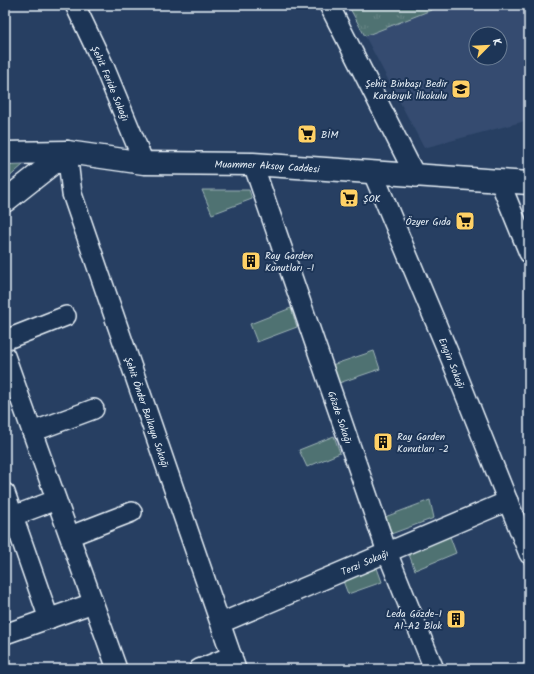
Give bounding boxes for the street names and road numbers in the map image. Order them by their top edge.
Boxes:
street label: Şehit Feride Sokağı [86,43,133,124]
street label: Muammer Aksoy Caddesi [214,157,321,178]
street label: Engin Sokağı [434,335,469,392]
street label: Şehit Önder Balkaya Sokağı [120,355,173,471]
street label: Gözde Sokağı [323,389,356,447]
street label: Terzi Sokağı [339,545,392,580]

